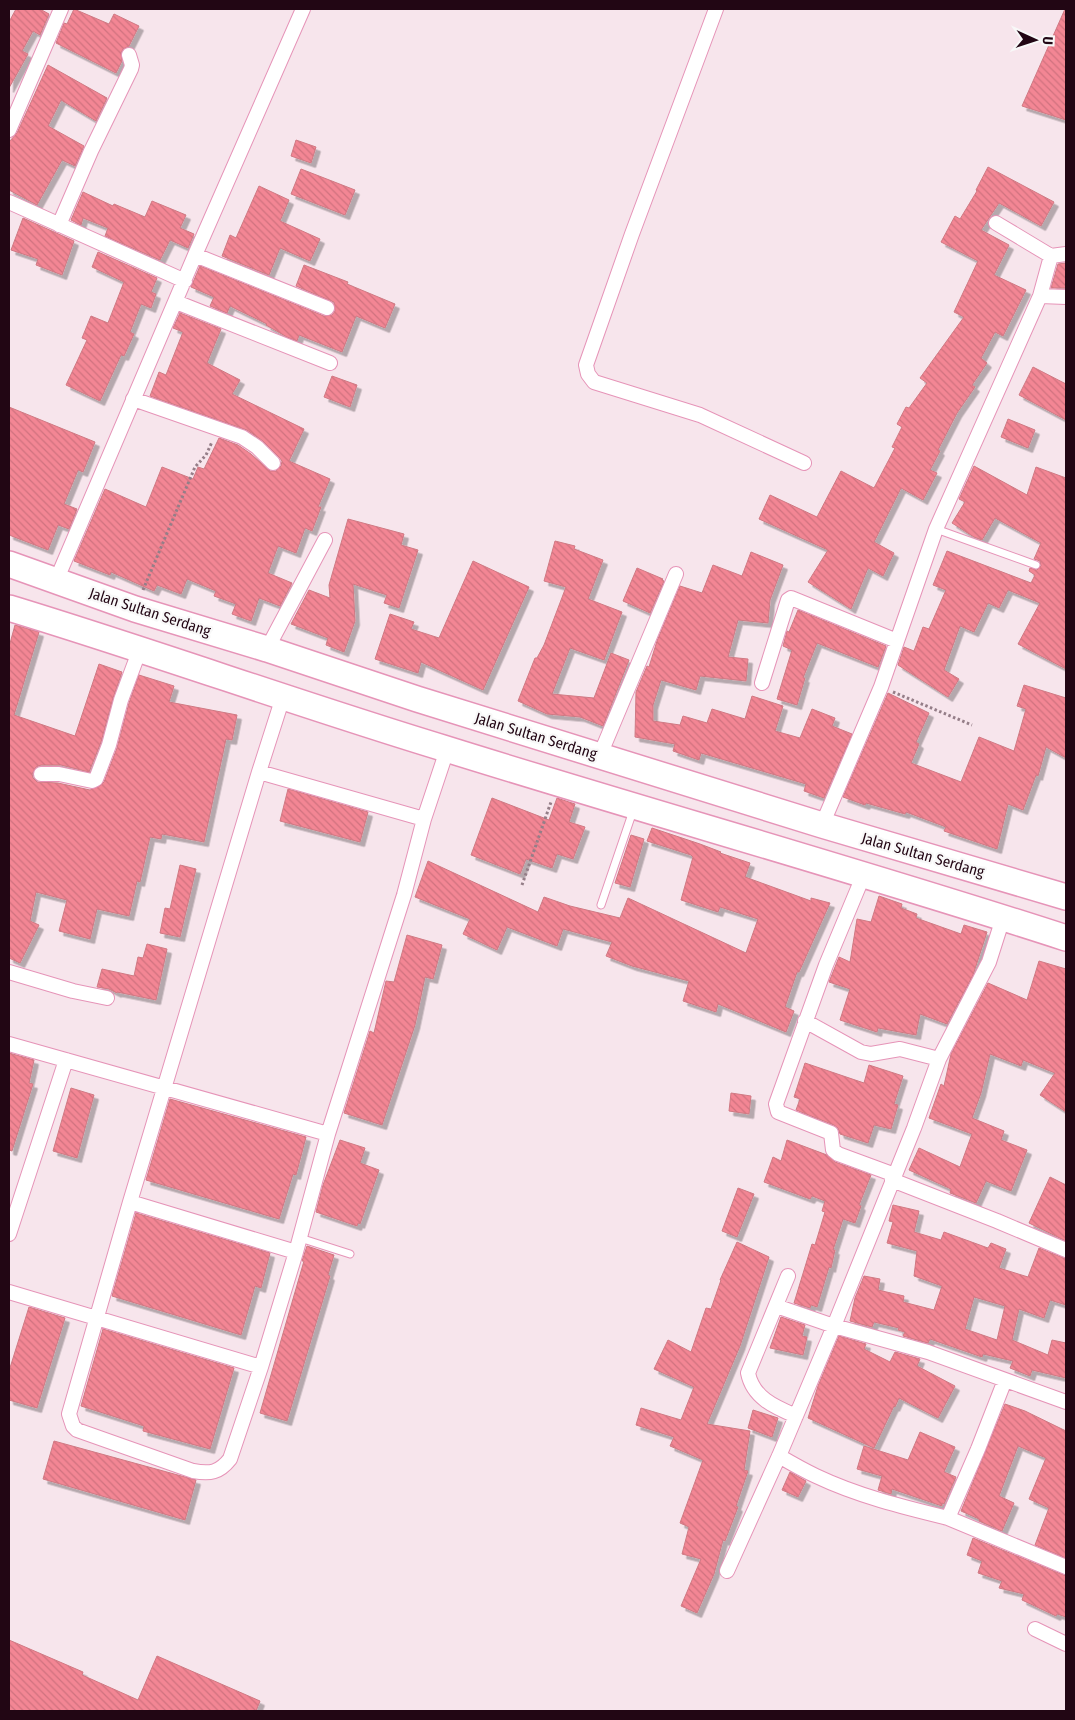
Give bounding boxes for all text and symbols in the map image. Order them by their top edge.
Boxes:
north arrow [1010,15,1060,65]
text: U [1039,36,1056,45]
street label: Jalan Sultan Serdang [87,584,213,640]
street label: Jalan Sultan Serdang [473,709,599,763]
street label: Jalan Sultan Serdang [860,829,986,881]

